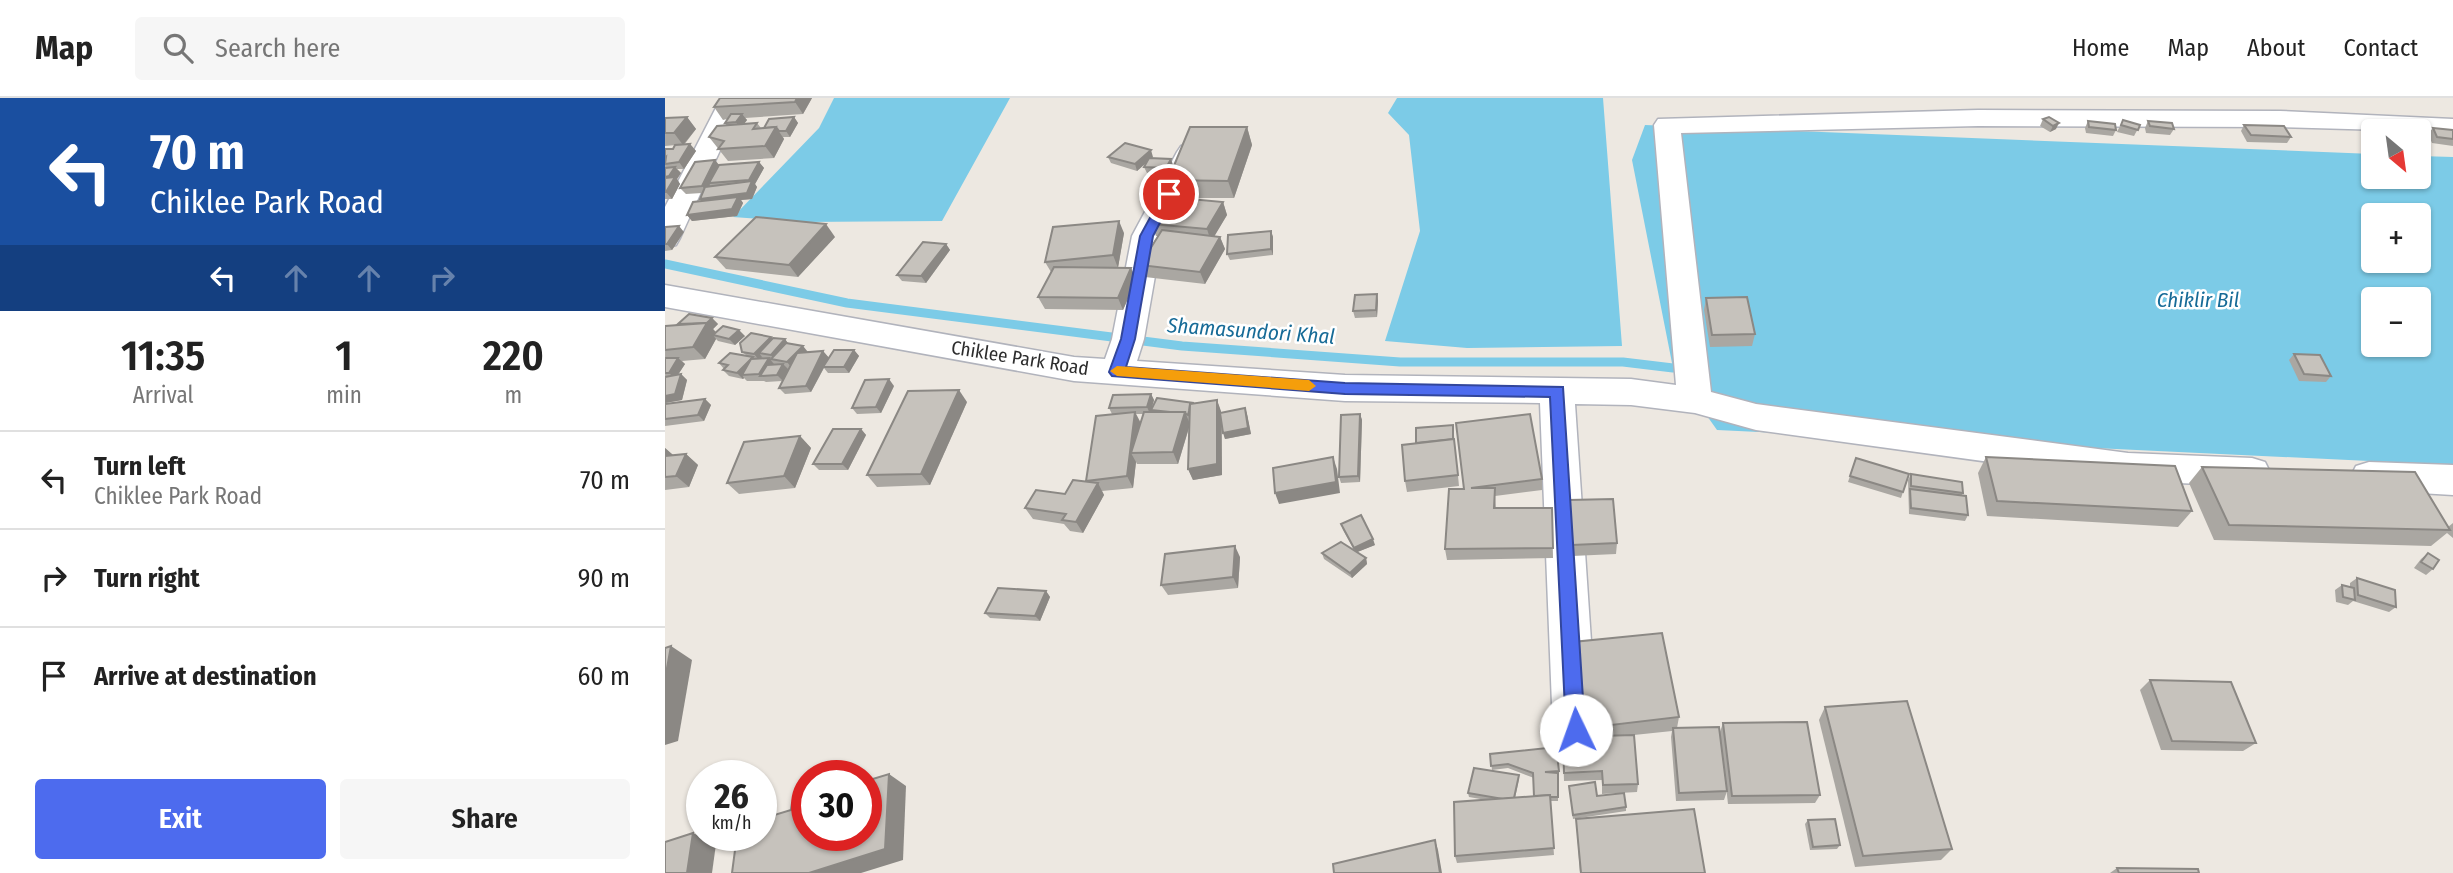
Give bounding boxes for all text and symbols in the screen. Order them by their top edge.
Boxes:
search box [135,17,625,80]
text: Map [35,28,93,68]
icon: search [159,29,197,67]
text: Search here [215,33,340,64]
text: Home [2072,34,2129,62]
text: Map [2167,34,2209,62]
text: About [2247,34,2305,62]
text: Contact [2343,34,2418,62]
north arrow [2361,119,2431,189]
map controls [2361,119,2431,357]
text: 70 m [150,123,245,182]
icon: left [35,126,126,217]
pin [1139,164,1199,224]
icon: arrive [1150,175,1188,213]
text: Chiklee Park Road [150,183,384,221]
button: + [2361,203,2431,273]
icon: left [204,259,242,297]
icon: ahead [277,259,315,297]
icon: ahead [350,259,388,297]
icon: right [423,259,461,297]
water label: Chiklir Bil [2157,287,2239,313]
button: − [2361,287,2431,357]
water label: Shamasundori Khal [1165,312,1336,350]
text: 11:35 [121,331,205,381]
text: 1 [335,331,353,381]
text: 220 [483,331,544,381]
street label: Chiklee Park Road [950,336,1090,380]
text: Arrival [133,381,194,409]
text: min [326,381,362,409]
text: m [505,381,522,409]
text: Turn left [94,451,186,482]
icon: left [35,461,73,499]
text: 70 m [580,465,630,496]
text: Chiklee Park Road [94,482,262,510]
icon: right [35,559,73,597]
text: Turn right [94,563,200,594]
text: 90 m [578,563,630,594]
icon: arrive [35,657,73,695]
text: Arrive at destination [94,661,317,692]
text: 60 m [577,661,630,692]
position arrow [1539,693,1613,767]
speed limit sign: 30 [791,760,882,851]
text: 26 [714,775,749,817]
button: Exit [35,779,326,859]
button: Share [340,779,630,859]
text: km/h [711,812,752,834]

